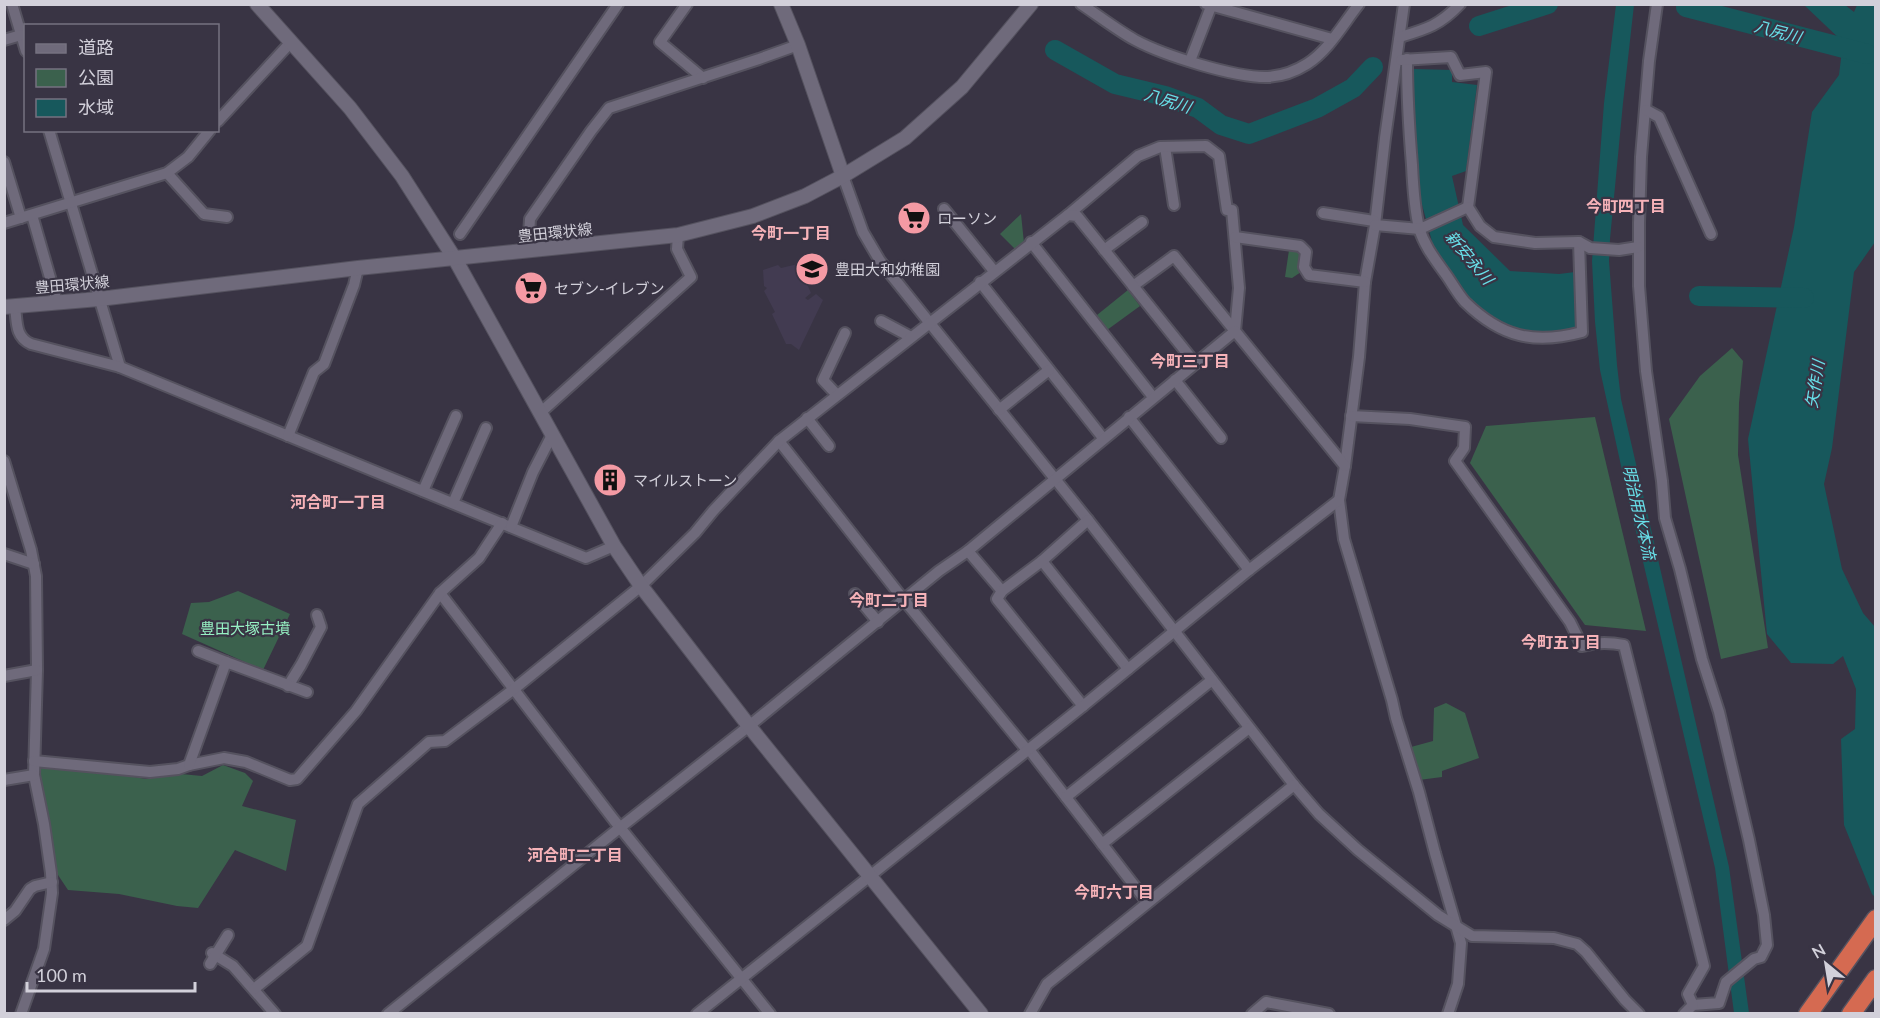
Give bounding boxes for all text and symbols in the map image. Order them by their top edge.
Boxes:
water label: 八尻川 [1752,16,1806,47]
legend [24,24,219,132]
text: 道路 [78,36,114,58]
text: 公園 [78,66,114,88]
water label: 八尻川 [1142,84,1196,117]
text: 水域 [78,96,114,118]
district label: 今町四丁目 [1586,196,1666,215]
supermarket icon: ローソン [896,200,932,236]
place label: ローソン [937,209,997,227]
street label: 豊田環状線 [517,219,593,245]
district label: 今町一丁目 [751,223,831,242]
water label: 新安永川 [1442,226,1499,289]
school or university icon: 豊田大和幼稚園 [794,251,830,287]
place label: 豊田大和幼稚園 [835,260,940,278]
supermarket icon: セブン-イレブン [513,270,549,306]
street label: 豊田環状線 [34,272,110,296]
place label: セブン-イレブン [554,279,665,297]
district label: 今町三丁目 [1150,351,1230,370]
water label: 矢作川 [1801,357,1827,409]
building icon: マイルストーン [592,462,628,498]
water label: 明治用水本流 [1620,463,1661,564]
place label: マイルストーン [633,471,737,489]
district label: 河合町一丁目 [290,492,386,511]
district label: 今町二丁目 [849,590,929,609]
park label: 豊田大塚古墳 [200,619,290,637]
district label: 今町五丁目 [1521,632,1601,651]
district label: 河合町二丁目 [527,845,623,864]
district label: 今町六丁目 [1074,882,1154,901]
north arrow [1796,934,1856,994]
text: N [1808,939,1828,962]
scale bar [27,955,195,993]
text: 100 m [36,964,87,986]

